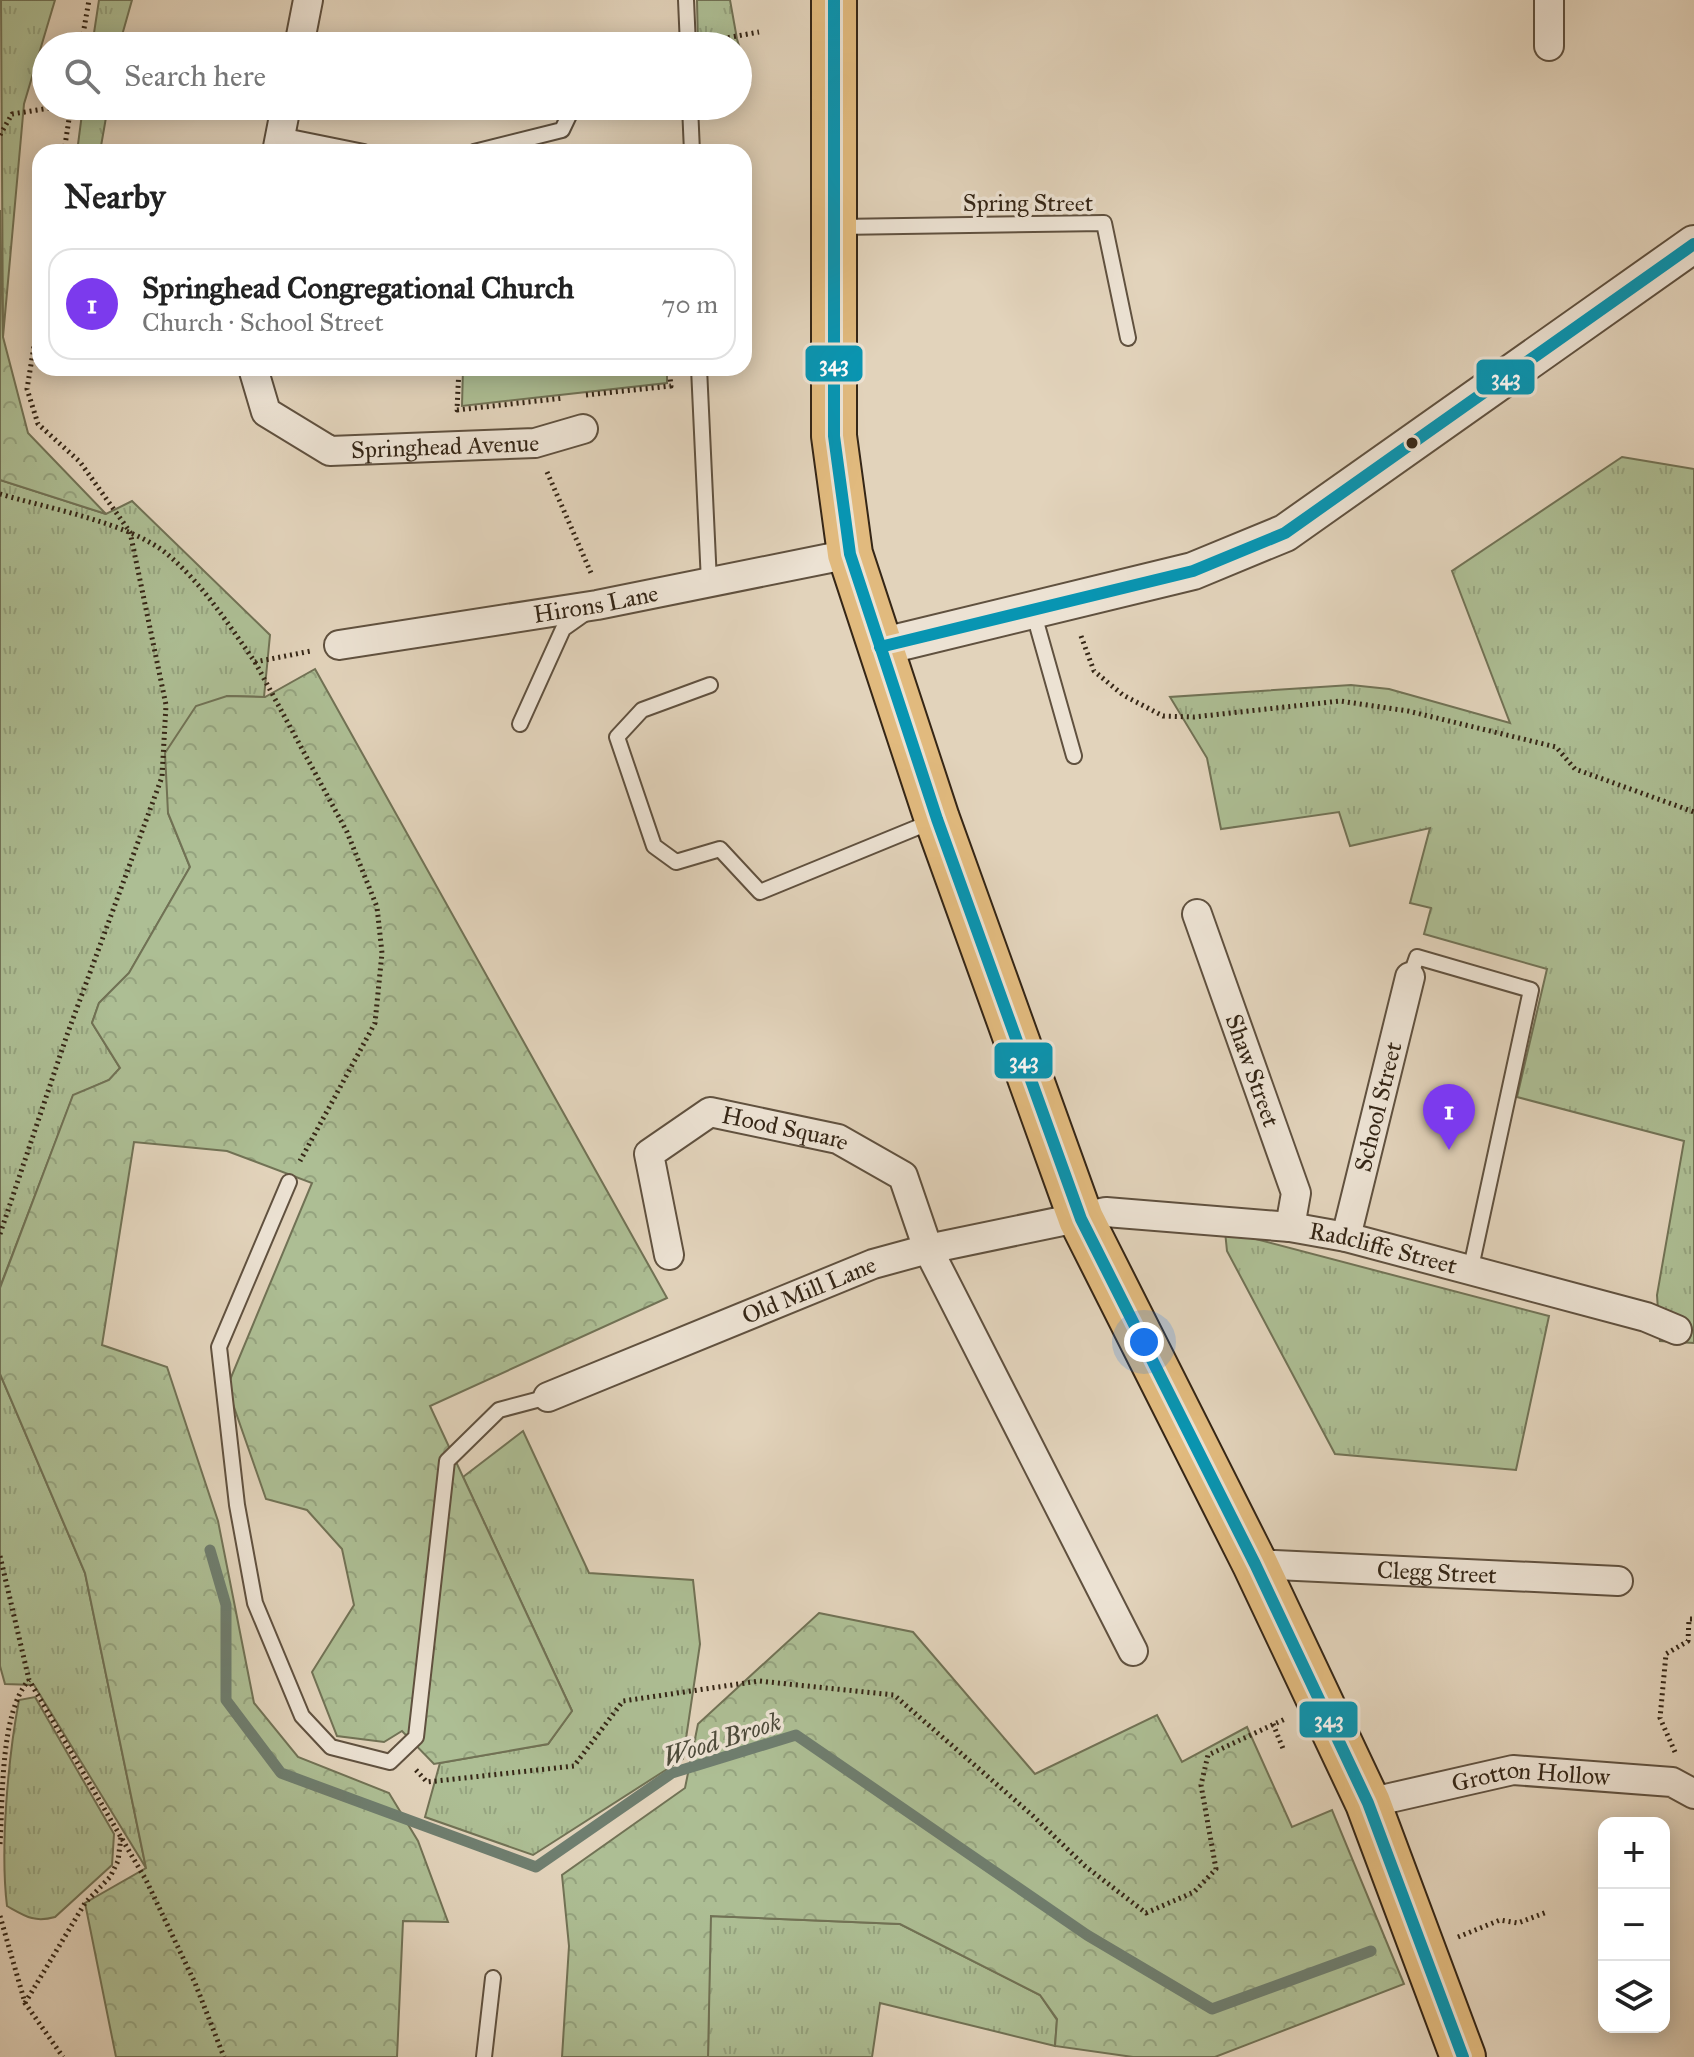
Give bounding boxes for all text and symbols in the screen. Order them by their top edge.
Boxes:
search box [32,32,752,120]
icon: search [60,54,104,98]
text: Search here [124,58,266,94]
text: Nearby [64,176,166,217]
street label: Spring Street [963,188,1094,218]
text: Springhead Congregational Church [142,270,574,306]
text: 1 [87,288,97,320]
text: 70 m [662,288,718,320]
text: Church · School Street [142,306,384,338]
line badge: 343 [804,344,864,383]
text: 343 [819,350,849,377]
line badge: 343 [1475,358,1536,396]
text: 343 [1491,364,1521,391]
street label: Springhead Avenue [350,428,540,465]
unlabelled marker [1404,435,1420,451]
street label: Hirons Lane [531,578,661,630]
street label: Shaw Street [1219,1010,1286,1131]
street label: School Street [1348,1038,1409,1175]
line badge: 343 [993,1041,1054,1080]
text: 343 [1009,1047,1039,1074]
pin: 1 [1423,1084,1475,1150]
street label: Hood Square [719,1100,855,1157]
street label: Radcliffe Street [1307,1216,1461,1281]
street label: Old Mill Lane [737,1249,881,1331]
your location [1124,1322,1164,1362]
street label: Clegg Street [1376,1555,1498,1590]
line badge: 343 [1298,1700,1359,1739]
water label: Wood Brook [659,1705,786,1773]
text: 343 [1314,1706,1344,1733]
street label: Grotton Hollow [1449,1754,1612,1798]
map controls [1598,1817,1670,2033]
button: + [1598,1817,1670,1889]
button: − [1598,1889,1670,1961]
button: layers [1598,1961,1670,2033]

